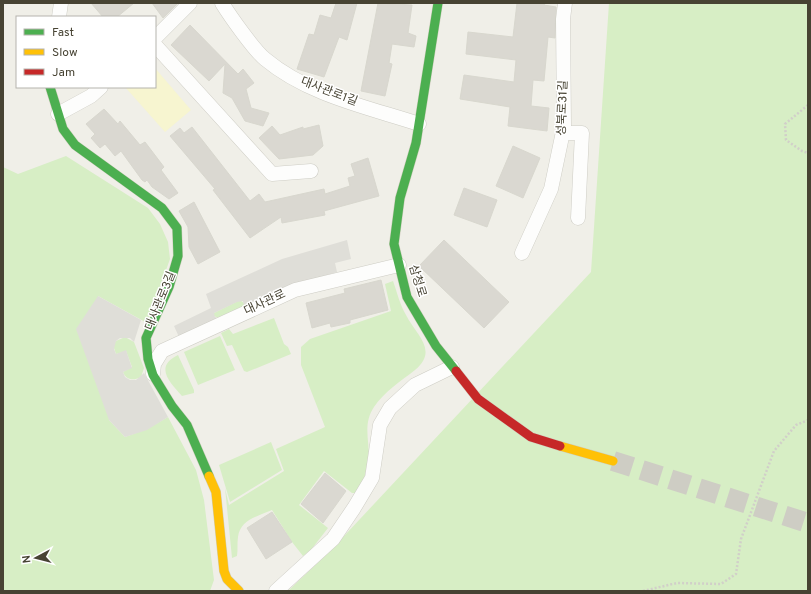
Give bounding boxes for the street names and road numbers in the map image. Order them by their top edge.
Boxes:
street label: 대사관로1길 [298,74,360,110]
street label: 성북로31길 [554,80,572,136]
street label: 삼청로 [405,263,429,299]
street label: 대사관로3길 [142,269,180,333]
street label: 대사관로 [242,286,288,320]

